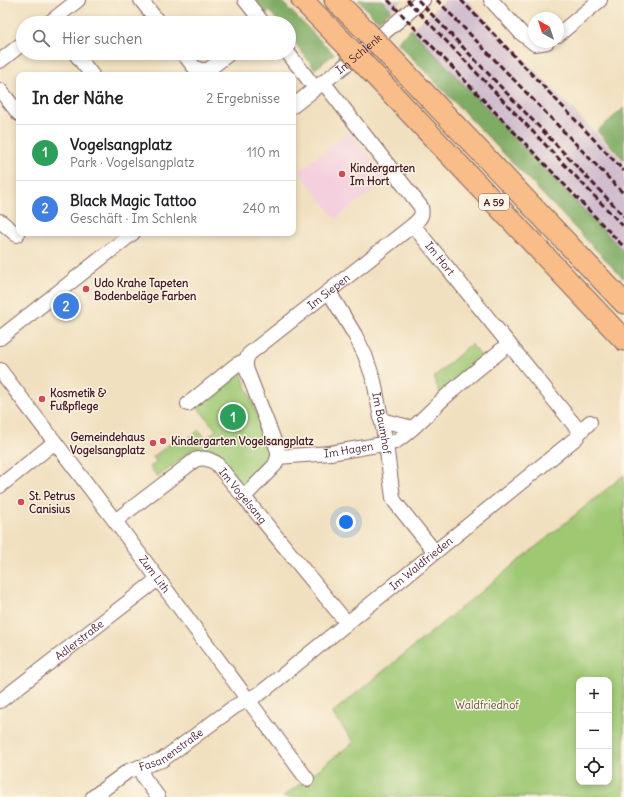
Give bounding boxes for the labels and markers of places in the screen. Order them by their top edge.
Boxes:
place label: Kindergarten Im Hort [350,161,416,188]
marker: Kindergarten Im Hort [337,169,347,179]
place label: Udo Krahe Tapeten Bodenbeläge Farben [94,276,197,304]
marker: Udo Krahe Tapeten Bodenbeläge Farben [81,284,91,294]
pin: 2 [53,291,79,321]
place label: Kosmetik & Fußpflege [50,386,107,414]
marker: Kosmetik & Fußpflege [37,394,47,404]
pin: 1 [220,402,246,432]
place label: Gemeindehaus Vogelsangplatz [70,430,146,458]
place label: Kindergarten Vogelsangplatz [171,434,314,449]
marker: Kindergarten Vogelsangplatz [158,436,168,446]
marker: Gemeindehaus Vogelsangplatz [148,438,158,448]
place label: St. Petrus Canisius [29,489,75,516]
marker: St. Petrus Canisius [16,497,26,507]

